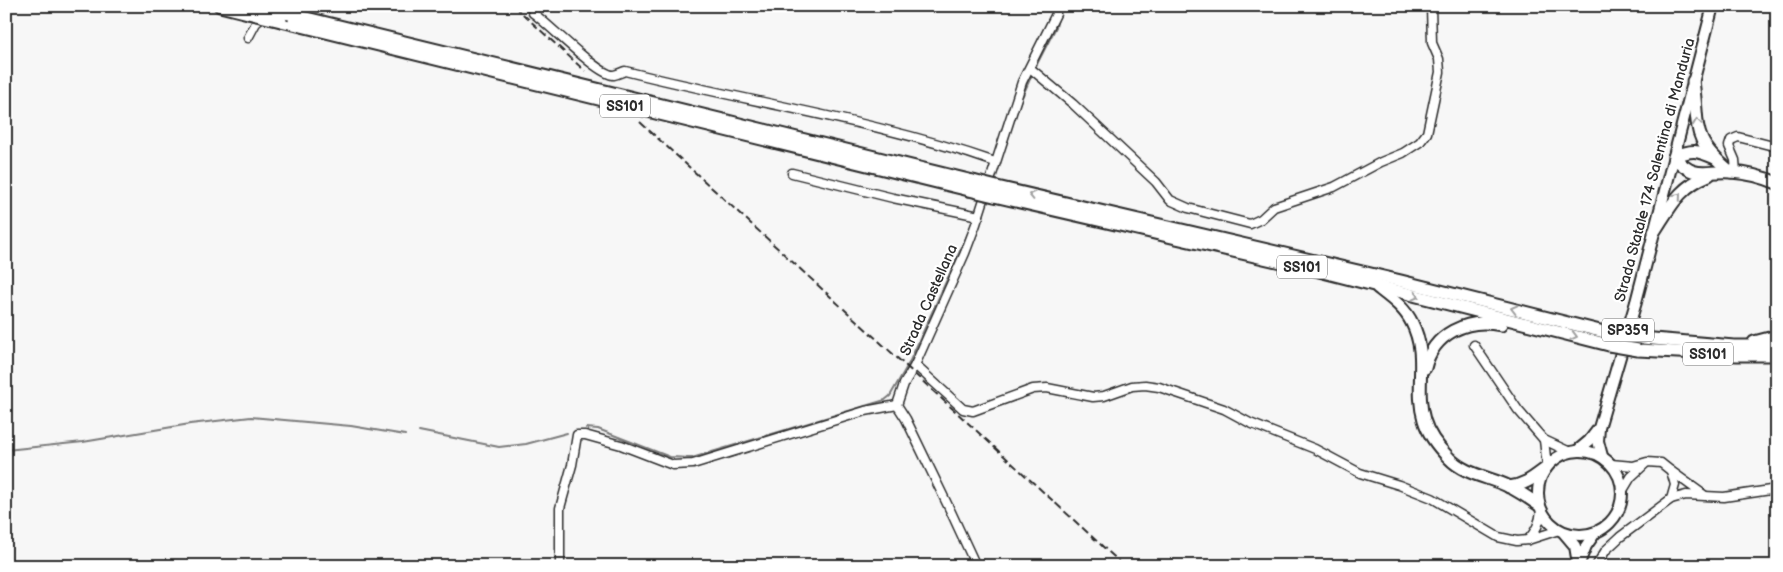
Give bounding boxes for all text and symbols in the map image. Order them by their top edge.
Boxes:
street label: Strada Statale 174 Salentina di Manduria [1611,36,1699,304]
road number: SS101 [600,94,650,118]
one-way arrow [1692,118,1702,127]
one-way arrow [1028,190,1037,201]
one-way arrow [1672,193,1681,202]
street label: Strada Castellana [896,241,962,359]
road number: SS101 [1277,256,1327,278]
one-way arrow [1412,290,1420,300]
one-way arrow [1510,305,1518,315]
road number: SP359 [1602,318,1654,342]
one-way arrow [1569,330,1578,341]
road number: SS101 [1683,342,1733,366]

